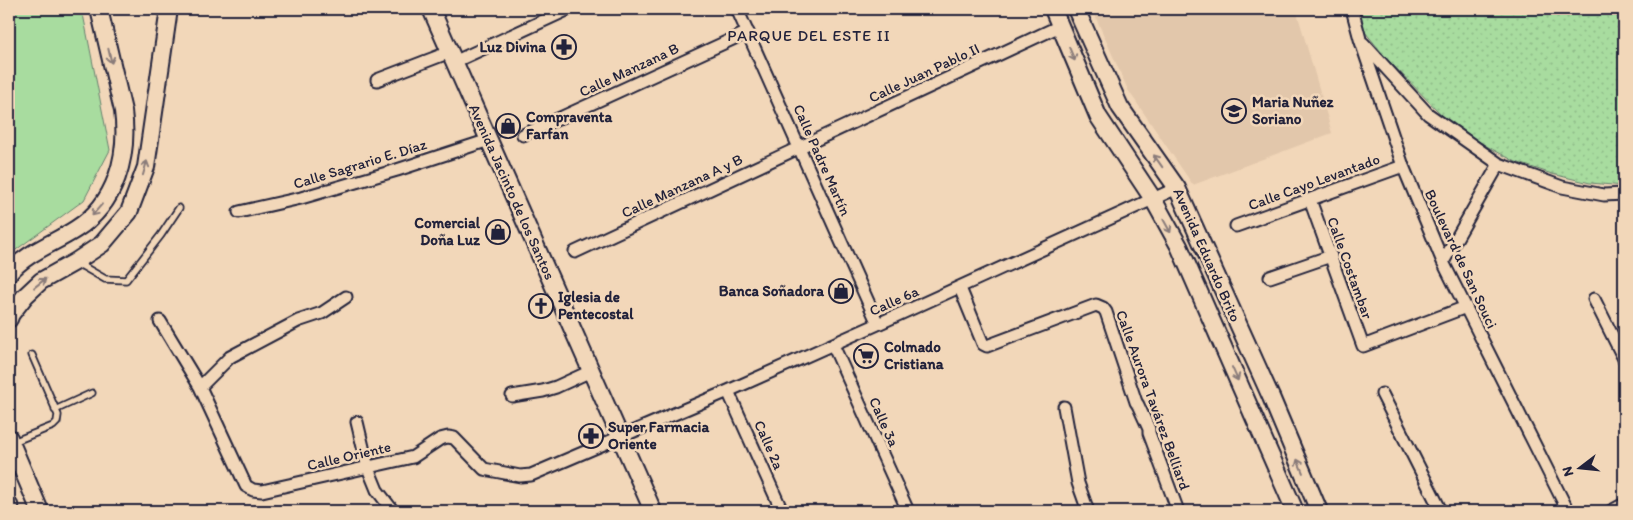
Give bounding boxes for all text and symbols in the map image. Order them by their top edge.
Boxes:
district label: PARQUE DEL ESTE II [727,26,891,45]
pharmacy icon: Luz Divina [551,34,577,60]
place label: Luz Divina [480,38,546,56]
street label: Calle Manzana B [576,39,682,101]
street label: Calle Juan Pablo II [866,39,982,107]
one-way arrow [1067,46,1077,61]
one-way arrow [106,48,115,64]
place label: Maria Nuñez Soriano [1252,93,1335,128]
school or university icon: Maria Nuñez Soriano [1221,98,1247,124]
street label: Avenida Jacinto de los Santos [465,101,559,283]
street label: Calle Padre Martín [789,101,855,219]
place label: Compraventa Farfan [526,108,612,143]
shop icon: Compraventa Farfan [495,113,521,139]
street label: Calle Sagrario E. Díaz [291,135,429,193]
street label: Calle Manzana A y B [619,150,746,222]
street label: Calle Cayo Levantado [1246,150,1382,214]
one-way arrow [1153,154,1163,168]
one-way arrow [141,160,150,176]
street label: Avenida Eduardo Brito [1169,185,1245,325]
street label: Boulevard de San Souci [1421,187,1501,331]
one-way arrow [92,203,103,216]
place label: Comercial Doña Luz [414,214,481,249]
street label: Calle Costambar [1323,215,1377,321]
one-way arrow [1163,218,1173,232]
shop icon: Comercial Doña Luz [485,219,511,245]
one-way arrow [33,277,46,288]
shop icon: Banca Soñadora [828,278,854,304]
place label: Banca Soñadora [719,282,824,300]
street label: Calle 6a [867,282,922,320]
place label: Iglesia de Pentecostal [558,288,634,323]
church icon: Iglesia de Pentecostal [528,293,554,319]
street label: Calle Aurora Tavárez Belliard [1112,308,1194,492]
place label: Colmado Cristiana [884,338,944,373]
supermarket icon: Colmado Cristiana [853,343,879,369]
one-way arrow [1230,366,1240,381]
street label: Calle 3a [865,394,903,450]
place label: Super Farmacia Oriente [608,418,709,453]
street label: Calle 2a [750,418,788,473]
pharmacy icon: Super Farmacia Oriente [578,423,604,449]
street label: Calle Oriente [305,438,393,474]
north arrow [1556,442,1606,492]
one-way arrow [1295,459,1305,474]
text: N [1559,465,1577,478]

